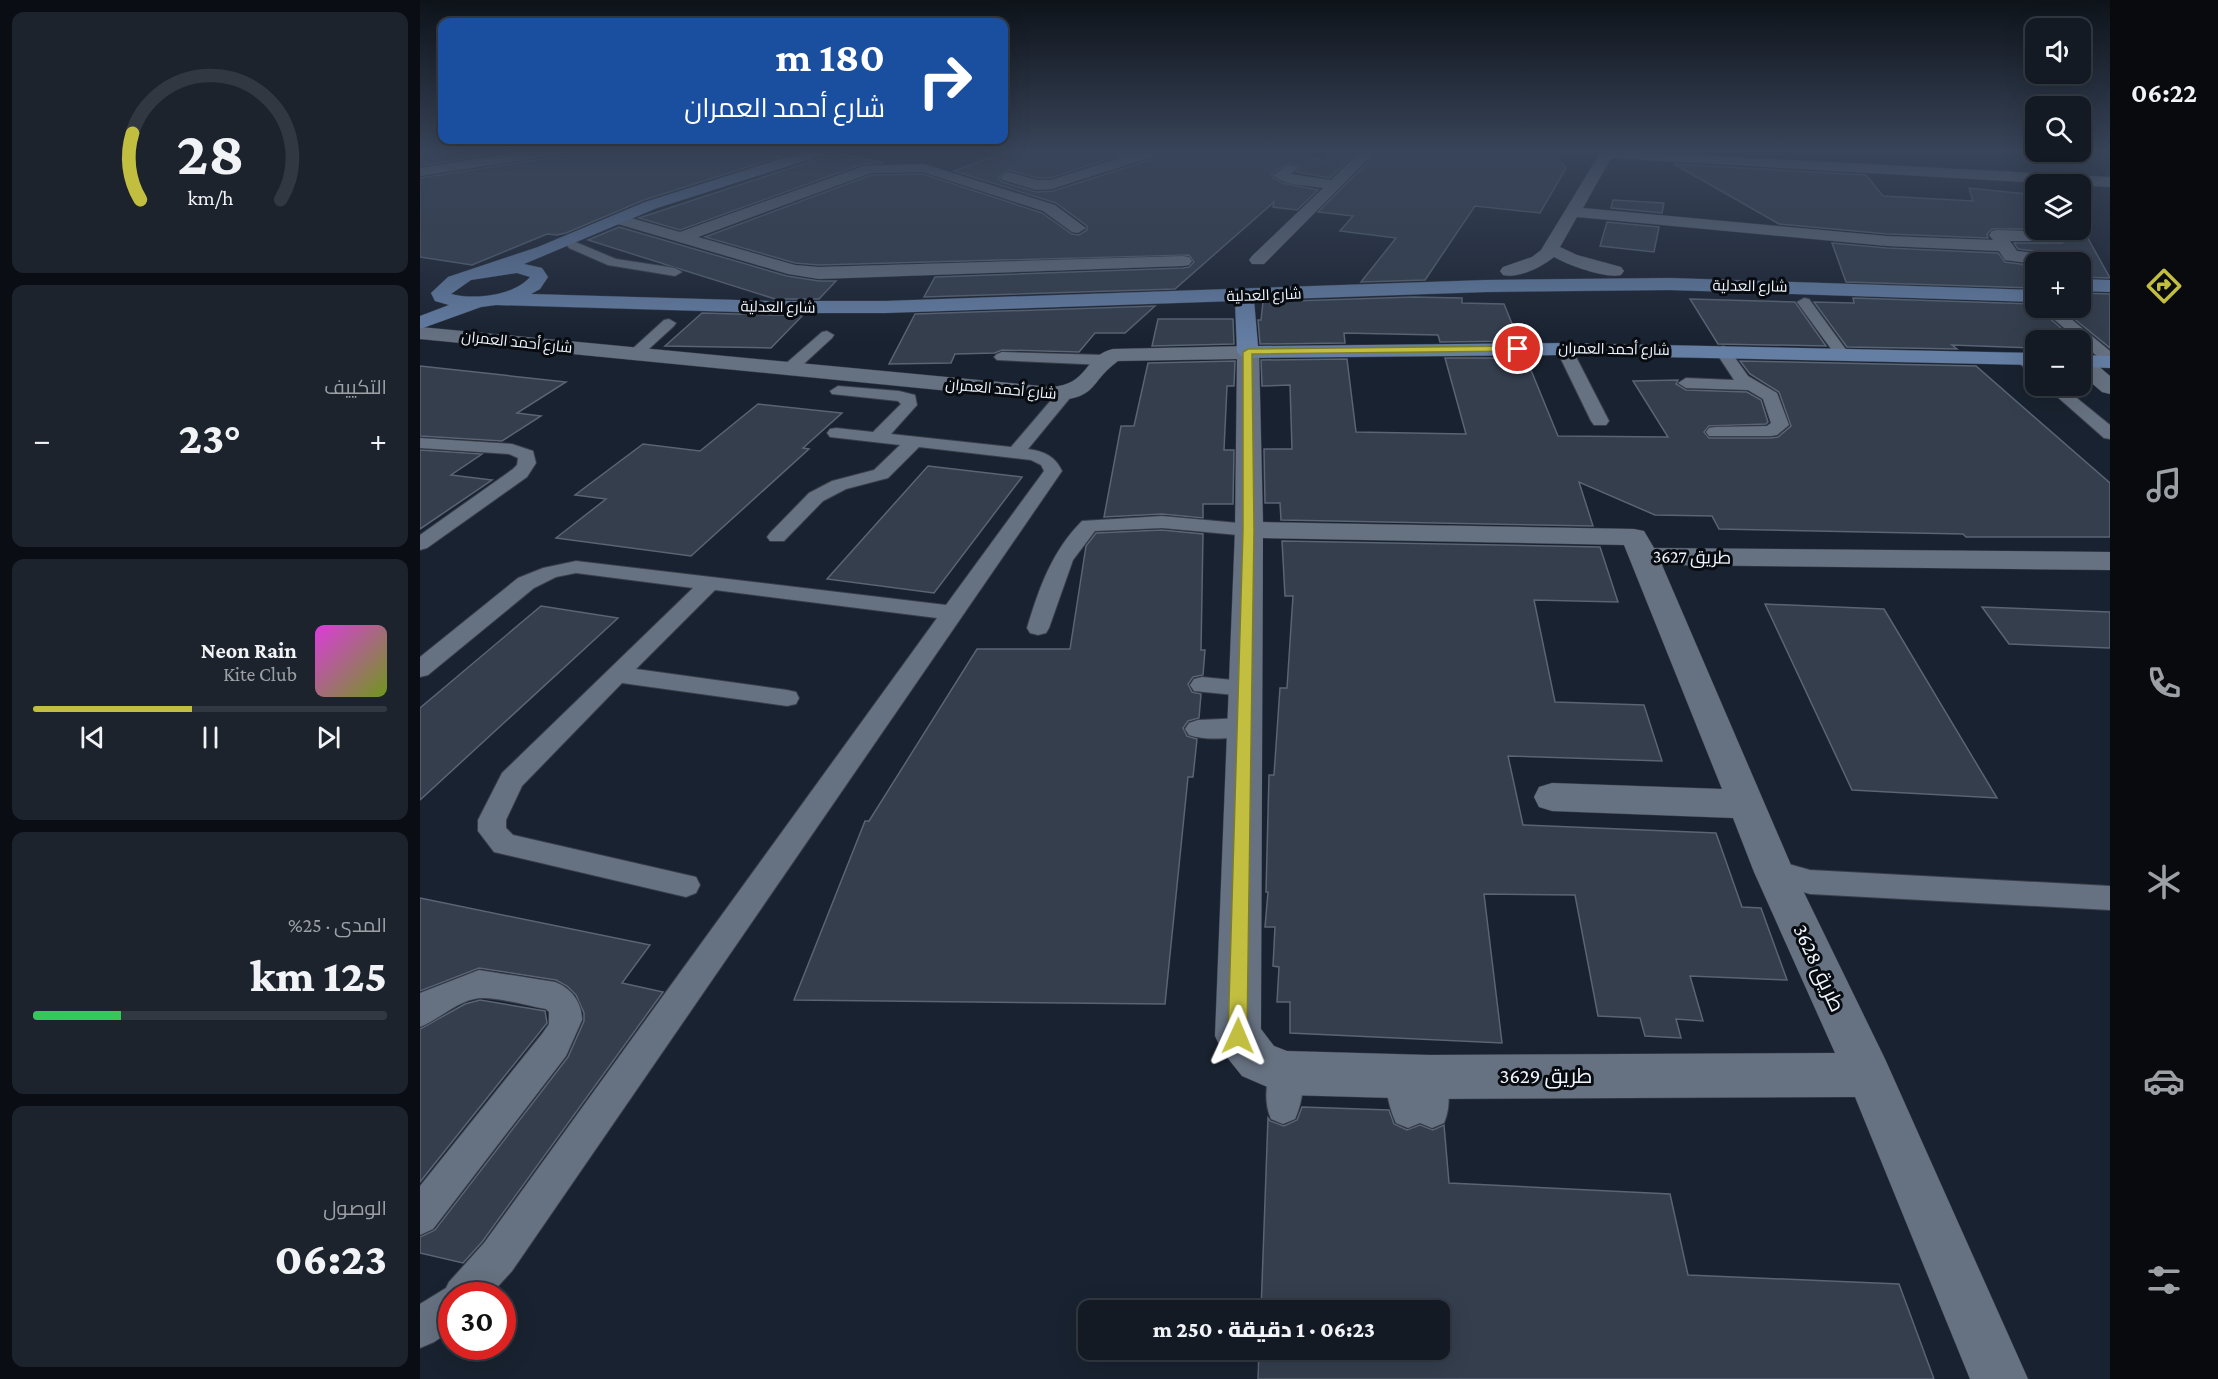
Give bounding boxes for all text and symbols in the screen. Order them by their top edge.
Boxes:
map controls [2025,18,2091,396]
button: sound [2025,18,2091,84]
text: 180 m [776,33,885,80]
icon: right [906,42,984,120]
text: 06:22 [2131,78,2197,108]
text: شارع أحمد العمران [684,93,885,123]
button: search [2025,96,2091,162]
text: 28 [176,118,244,187]
button: layers [2025,174,2091,240]
text: km/h [187,186,234,210]
button: + [2025,252,2091,318]
icon: directions [2143,265,2185,307]
street label: شارع العدلية [1712,277,1788,298]
street label: شارع العدلية [1226,286,1302,307]
street label: شارع العدلية [740,298,816,319]
pin [1492,323,1543,374]
street label: شارع أحمد العمران [460,326,574,359]
button: − [2025,330,2091,396]
icon: arrive [1501,332,1534,365]
street label: شارع أحمد العمران [1558,338,1670,361]
street label: شارع أحمد العمران [944,374,1057,405]
text: التكييف [324,376,387,398]
text: 23° [179,413,241,463]
text: − [33,421,50,458]
text: + [370,421,387,458]
icon: music [2143,464,2185,506]
street label: طريق 3627 [1653,546,1731,570]
text: Neon Rain [201,638,297,663]
icon: phone [2143,662,2185,704]
text: Kite Club [223,663,297,685]
icon: previous [76,721,109,754]
icon: pause [194,721,227,754]
icon: next [312,721,345,754]
icon: climate [2143,861,2185,903]
text: المدى · 25% [288,914,387,936]
street label: طريق 3628 [1787,921,1850,1016]
text: 125 km [250,951,387,1001]
position arrow [1206,1004,1270,1068]
icon: car [2143,1060,2185,1102]
street label: طريق 3629 [1500,1064,1592,1089]
text: الوصول [323,1197,387,1219]
text: 06:23 [275,1234,387,1284]
icon: filters [2143,1259,2185,1301]
speed limit sign: 30 [438,1282,516,1360]
text: 06:23 · 1 دقيقة · 250 m [1153,1317,1375,1342]

